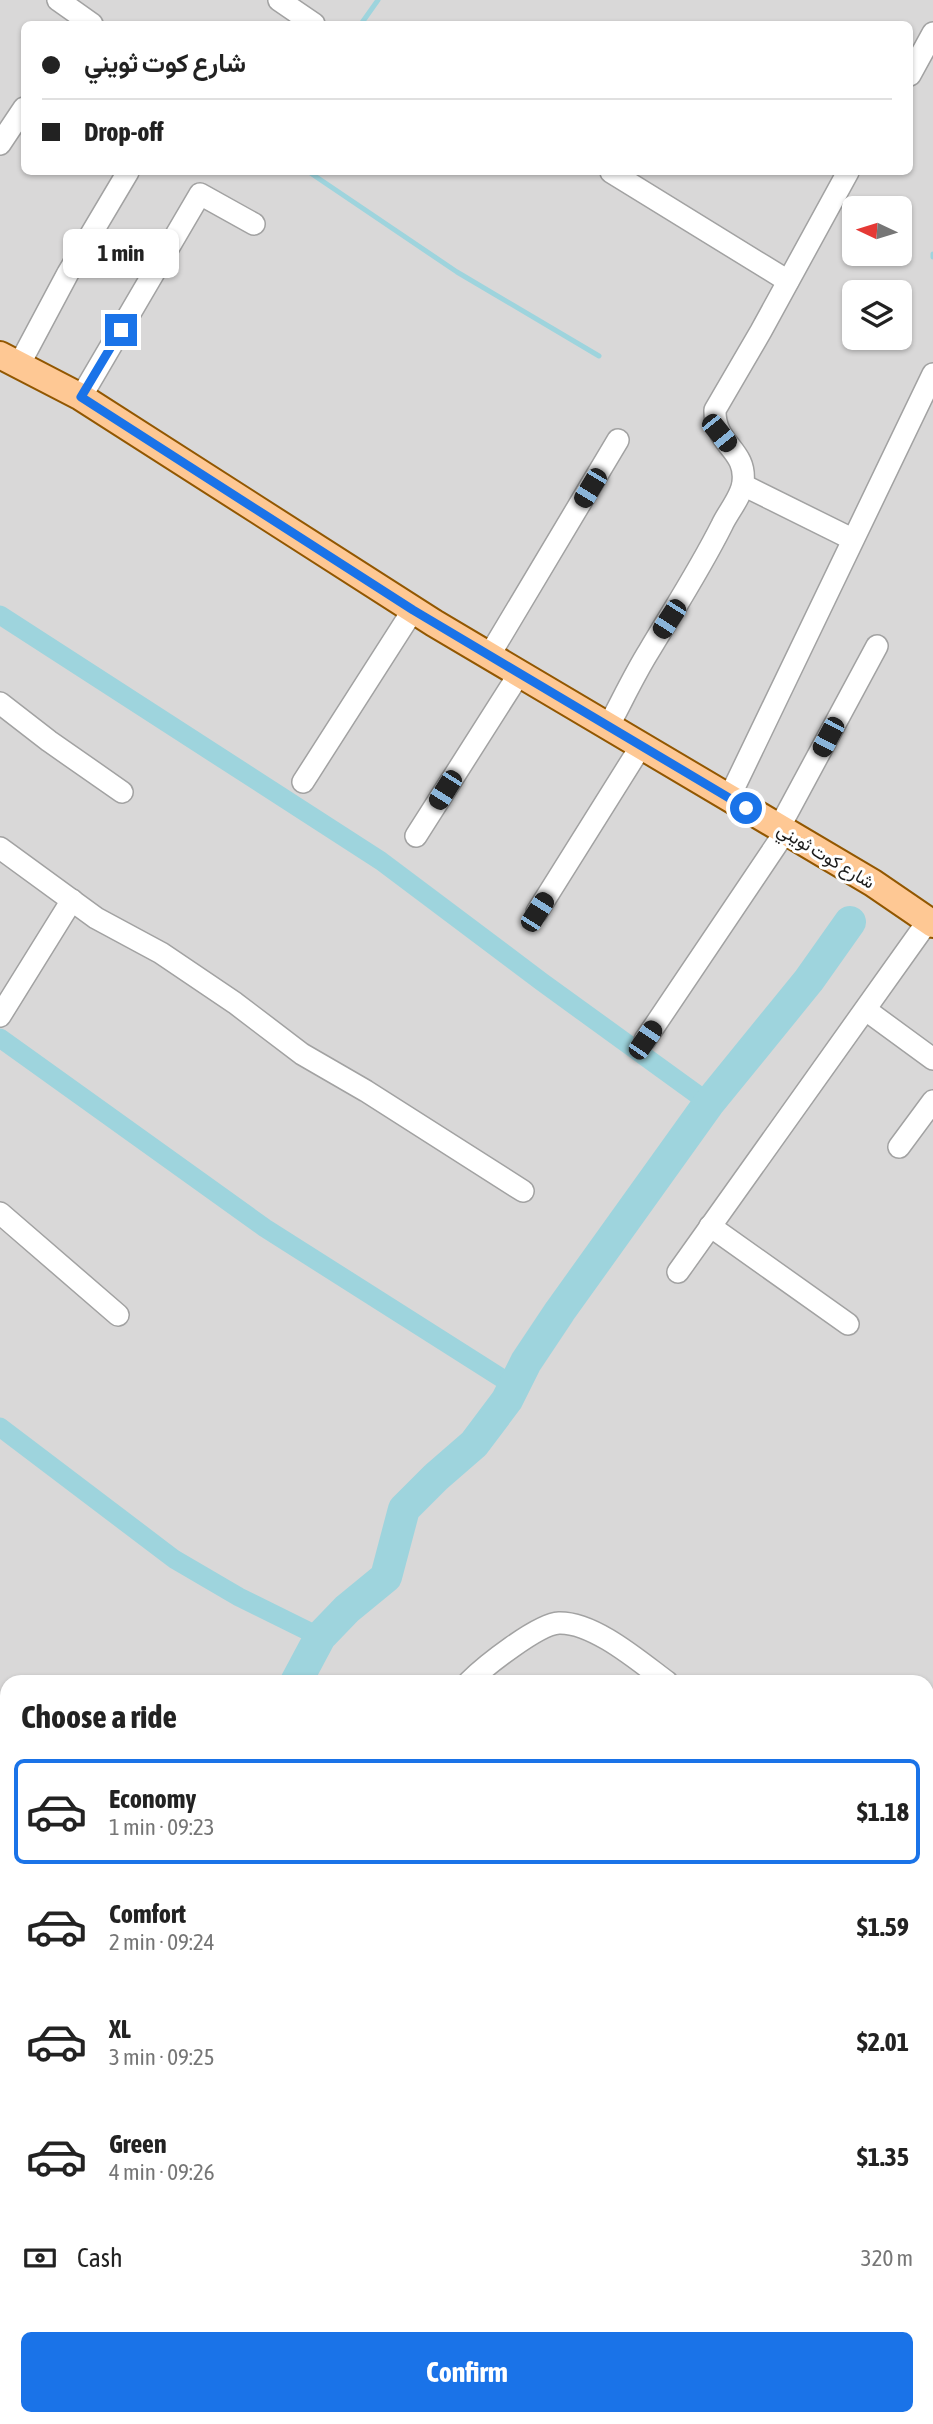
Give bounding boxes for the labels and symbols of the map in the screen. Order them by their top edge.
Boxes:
north arrow [842,196,912,266]
callout: 1 min [63,229,179,278]
route end [105,314,137,346]
car [698,410,741,456]
car [571,465,610,511]
car [649,596,690,642]
car [809,714,848,760]
car [425,767,466,813]
route start [730,792,762,824]
street label: شارع كوت ثويني [771,818,879,897]
car [517,889,558,935]
car [625,1017,666,1063]

